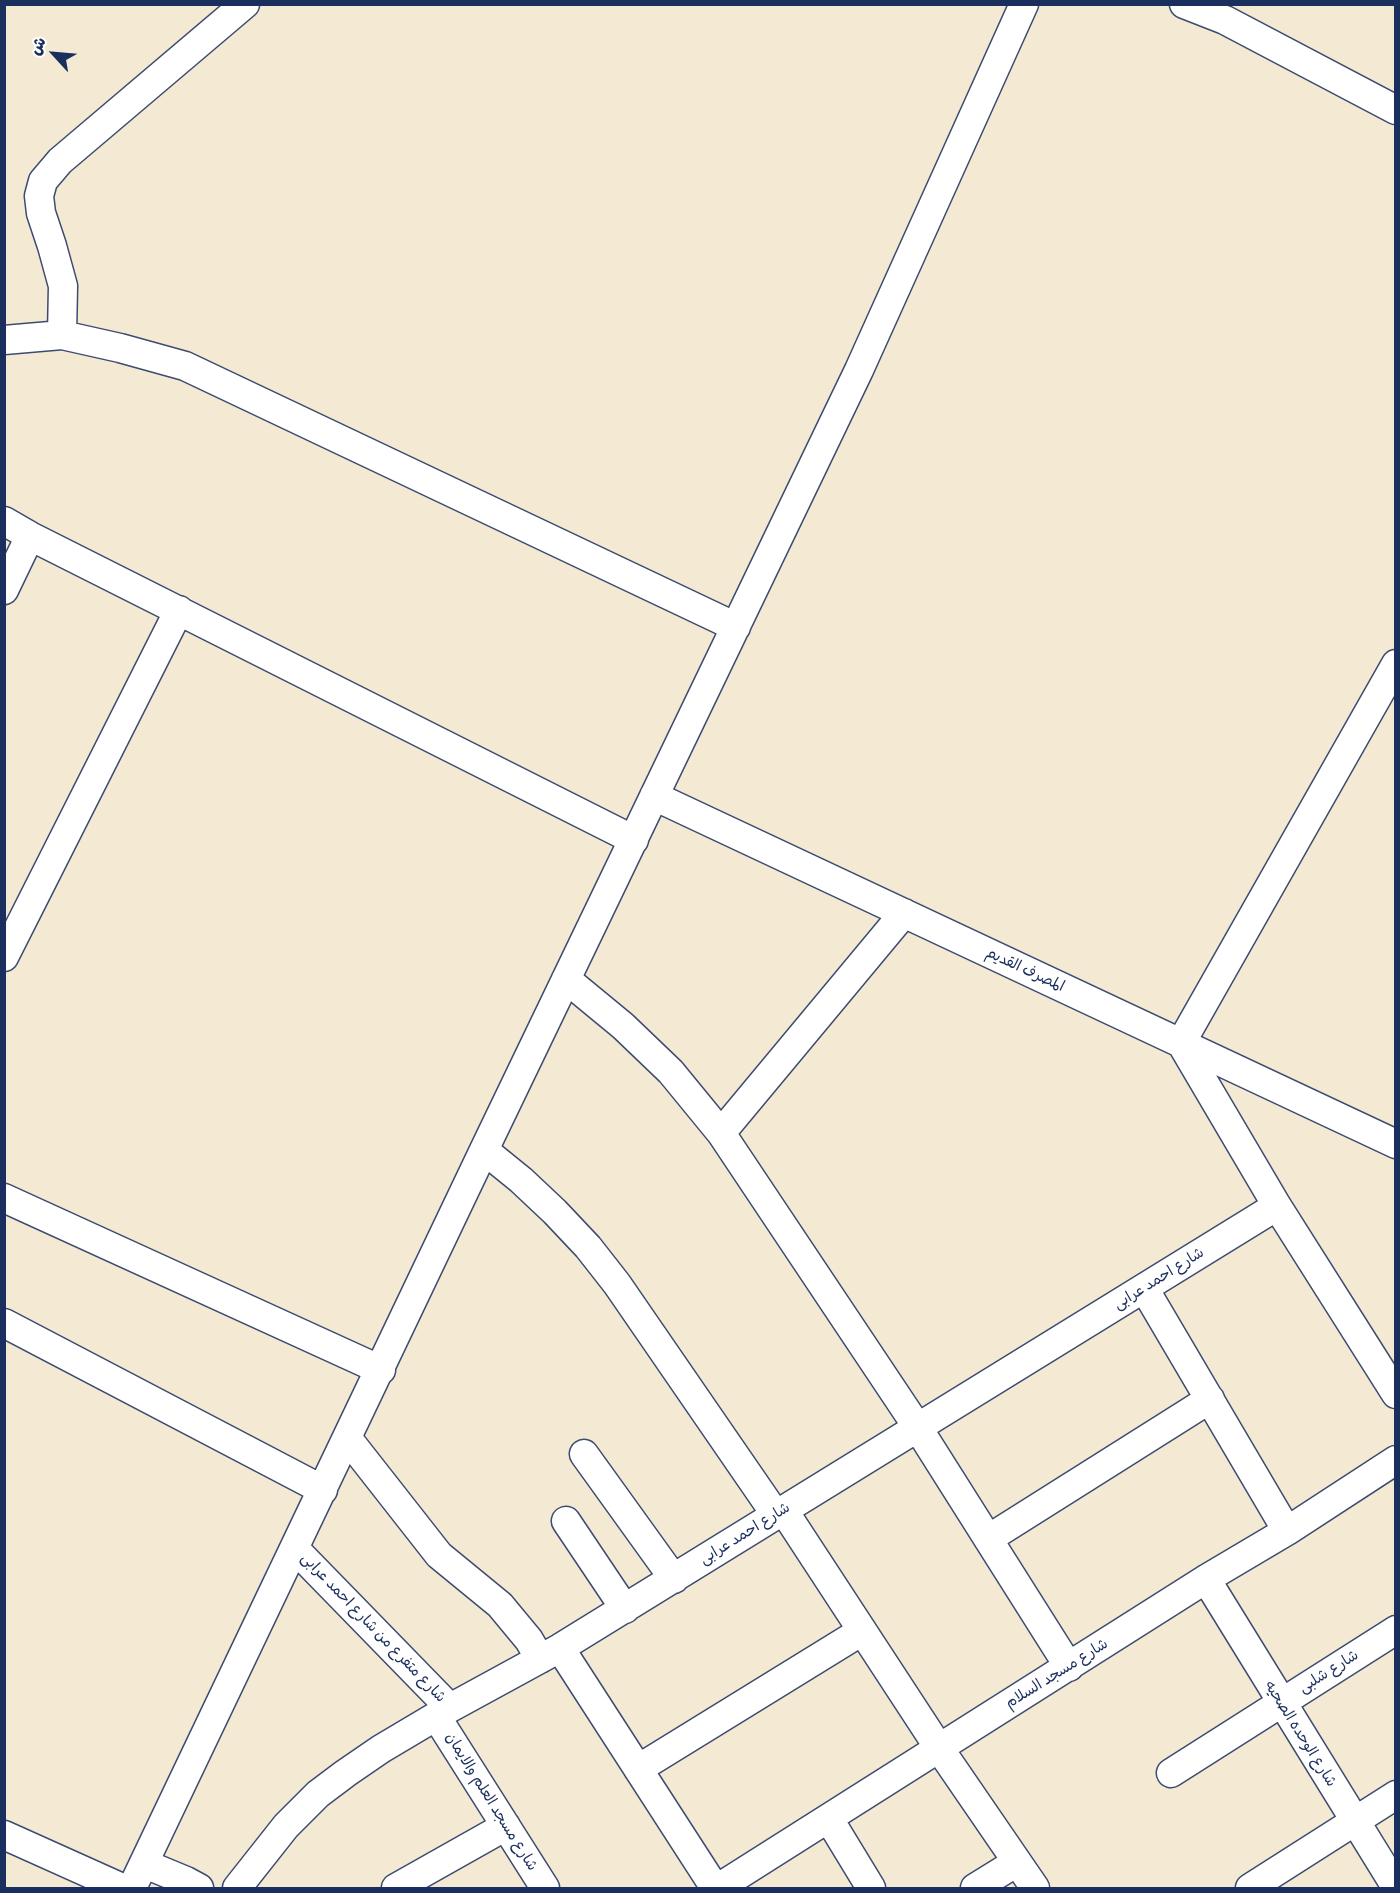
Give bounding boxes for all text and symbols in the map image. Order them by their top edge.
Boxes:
north arrow [24,24,84,84]
text: ش [25,34,51,58]
street label: المصرف القديم [983,944,1067,996]
street label: شارع احمد عرابى [1110,1244,1208,1314]
street label: شارع احمد عرابى [696,1499,794,1569]
street label: شارع متفرع من شارع احمد عرابى [297,1549,449,1707]
street label: شارع مسجد السلام [1002,1635,1112,1713]
street label: شارع شلبى [1296,1647,1362,1697]
street label: شارع الوحده الصحيه [1260,1678,1340,1790]
street label: شارع مسجد العلم والايمان [441,1730,541,1874]

